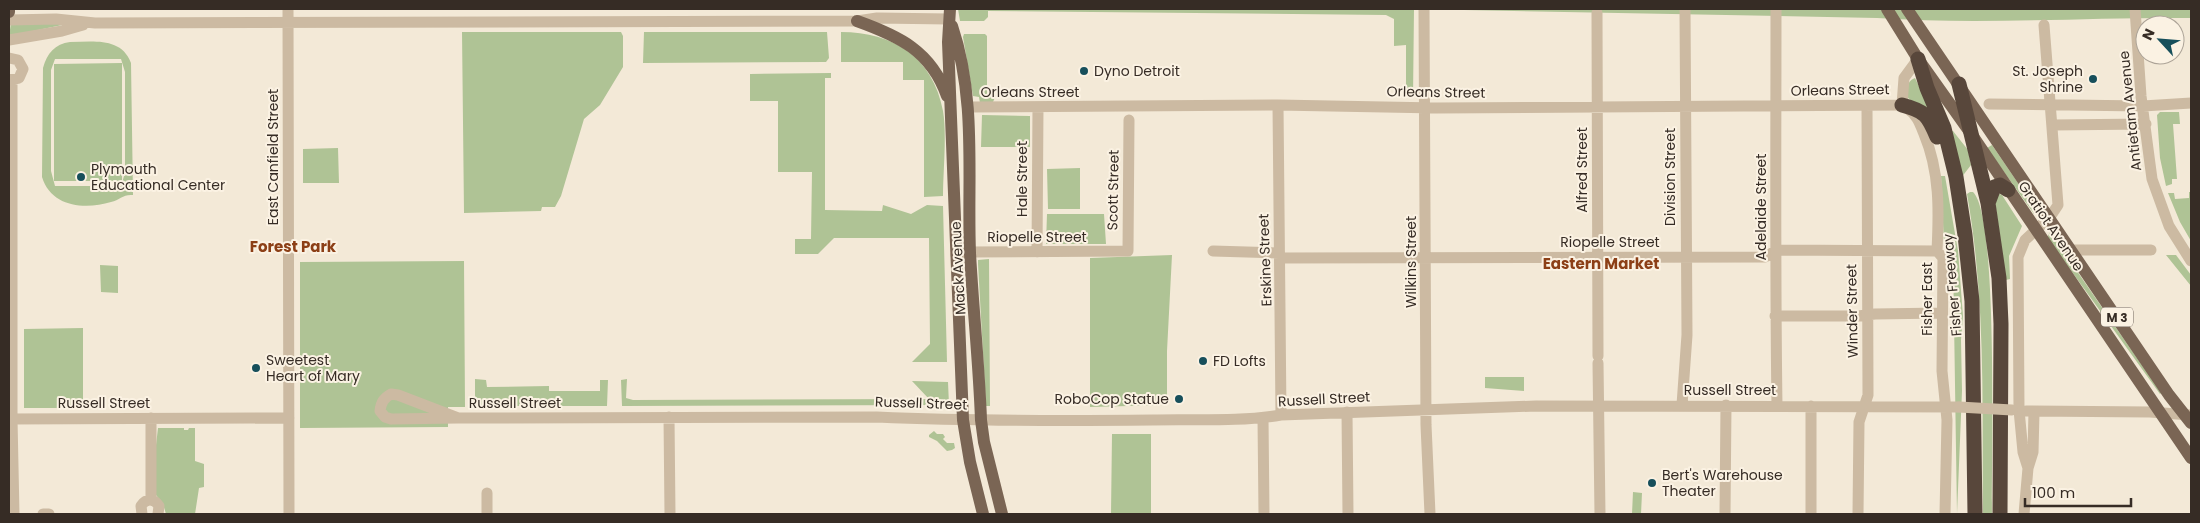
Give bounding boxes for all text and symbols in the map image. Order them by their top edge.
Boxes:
north arrow [2135,15,2185,65]
text: N [2137,25,2160,43]
street label: Antietam Avenue [2114,50,2146,172]
place label: Dyno Detroit [1094,61,1180,81]
place label: St. Joseph Shrine [2012,61,2083,97]
marker: Dyno Detroit [1078,65,1090,77]
marker: St. Joseph Shrine [2087,73,2099,85]
street label: Orleans Street [1790,79,1890,101]
street label: Orleans Street [1386,81,1486,103]
street label: Orleans Street [981,82,1079,102]
street label: East Canfield Street [263,89,283,225]
street label: Alfred Street [1572,127,1592,213]
street label: Division Street [1660,128,1680,226]
street label: Hale Street [1012,141,1032,217]
street label: Scott Street [1102,150,1124,230]
street label: Adelaide Street [1751,154,1771,260]
place label: Plymouth Educational Center [91,159,225,195]
marker: Plymouth Educational Center [75,171,87,183]
street label: Gratiot Avenue [2013,177,2089,275]
street label: Erskine Street [1253,213,1277,307]
street label: Wilkins Street [1401,216,1421,308]
street label: Mack Avenue [946,220,970,315]
street label: Riopelle Street [987,227,1087,247]
street label: Riopelle Street [1560,232,1660,252]
street label: Fisher Freeway [1938,233,1966,337]
district label: Forest Park [250,236,337,257]
district label: Eastern Market [1543,253,1659,274]
street label: Fisher East [1917,262,1937,336]
street label: Winder Street [1841,264,1863,358]
road number: M 3 [2101,308,2133,326]
place label: Sweetest Heart of Mary [266,350,360,386]
place label: FD Lofts [1213,351,1266,371]
marker: FD Lofts [1197,355,1209,367]
marker: Sweetest Heart of Mary [250,362,262,374]
street label: Russell Street [1684,380,1776,400]
street label: Russell Street [1277,387,1371,411]
place label: RoboCop Statue [1055,389,1169,409]
street label: Russell Street [874,391,968,415]
street label: Russell Street [58,393,150,413]
street label: Russell Street [469,393,561,413]
marker: RoboCop Statue [1173,393,1185,405]
place label: Bert's Warehouse Theater [1662,465,1783,501]
scale bar [2025,476,2131,508]
marker: Bert's Warehouse Theater [1646,477,1658,489]
text: 100 m [2032,482,2075,503]

